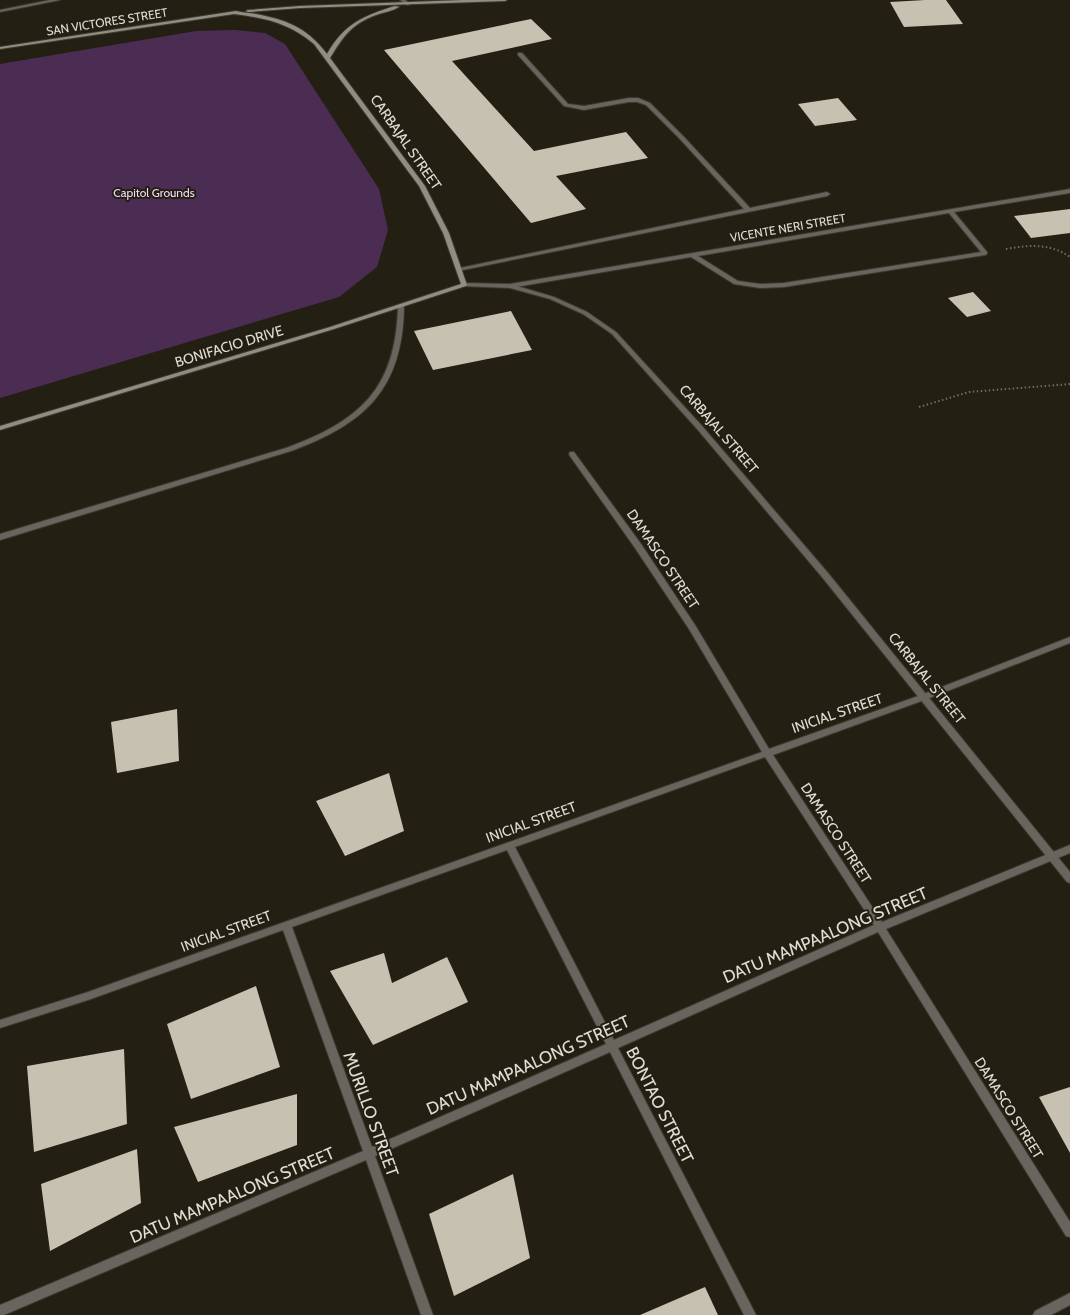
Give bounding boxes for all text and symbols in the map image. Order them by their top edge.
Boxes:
street label: SAN VICTORES STREET [45,4,169,39]
street label: CARBAJAL STREET [366,91,446,194]
park label: Capitol Grounds [113,185,195,200]
street label: VICENTE NERI STREET [729,210,847,245]
street label: BONIFACIO DRIVE [173,321,286,371]
street label: CARBAJAL STREET [675,381,763,478]
street label: DAMASCO STREET [623,506,703,613]
street label: CARBAJAL STREET [885,629,970,728]
street label: INICIAL STREET [789,689,885,737]
street label: DAMASCO STREET [797,779,875,887]
street label: INICIAL STREET [483,797,579,847]
street label: DATU MAMPAALONG STREET [720,883,930,987]
street label: INICIAL STREET [178,906,274,956]
street label: DATU MAMPAALONG STREET [423,1011,633,1119]
street label: BONTAO STREET [622,1044,698,1166]
street label: MURILLO STREET [339,1049,403,1179]
street label: DAMASCO STREET [971,1054,1048,1163]
street label: DATU MAMPAALONG STREET [127,1143,337,1247]

